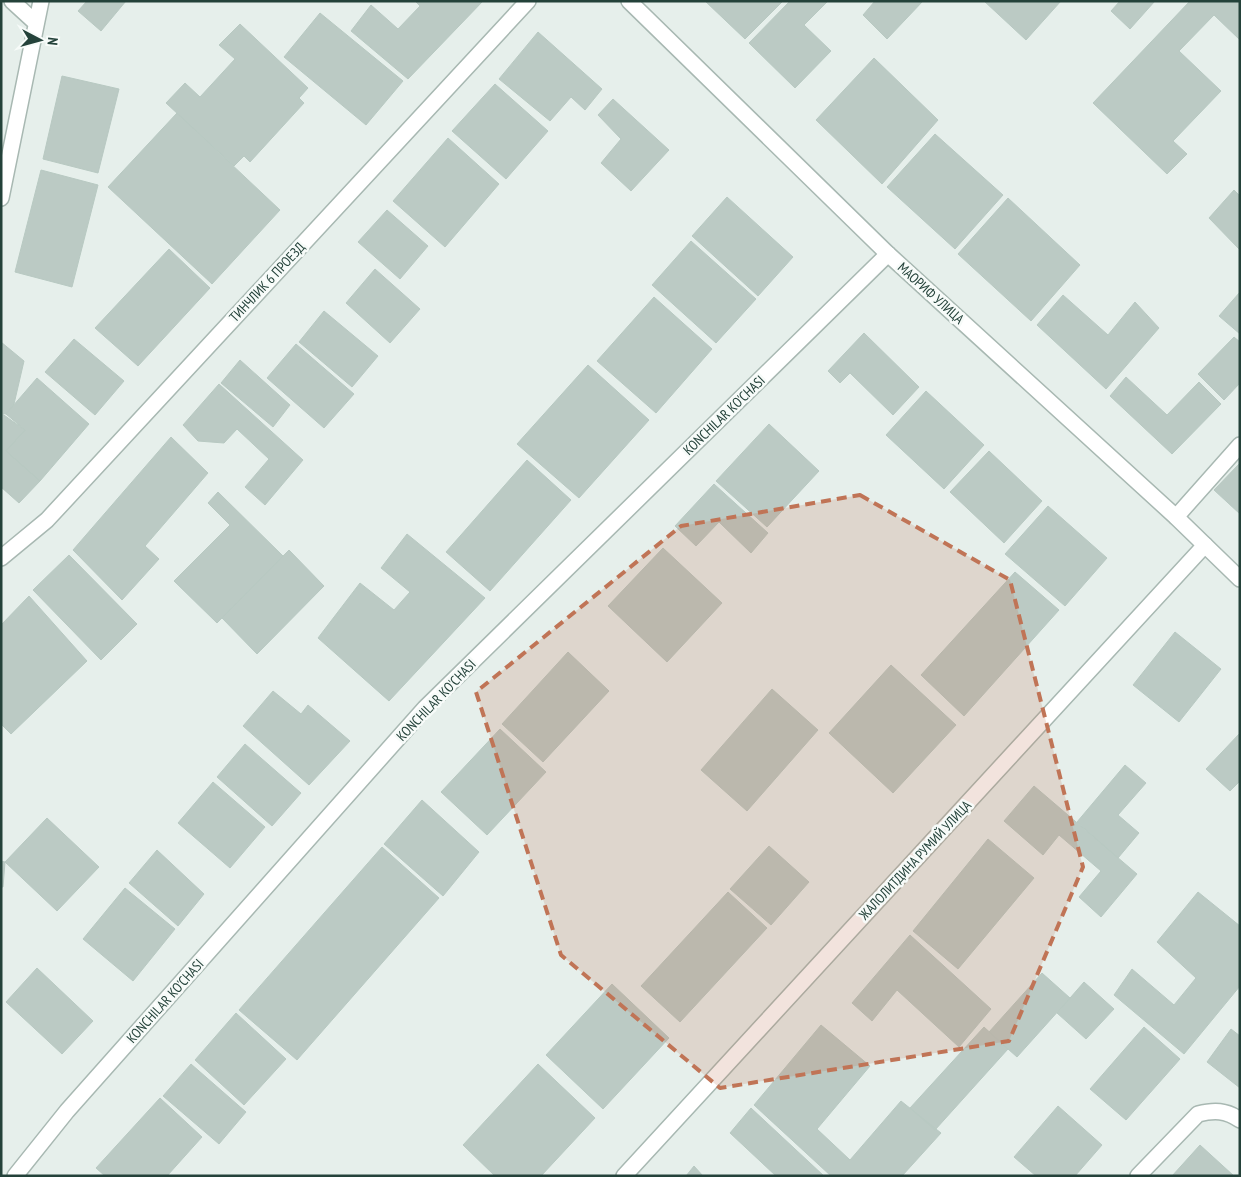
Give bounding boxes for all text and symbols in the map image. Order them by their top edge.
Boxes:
north arrow [15,15,65,65]
text: N [44,37,62,46]
street label: ТИНЧЛИК 6 ПРОЕЗД [225,238,309,326]
street label: МАОРИФ УЛИЦА [894,258,968,328]
street label: KONCHILAR KO'CHASI [679,371,769,459]
street label: KONCHILAR KO'CHASI [392,655,480,745]
street label: ЖАЛОЛИТДИНА РУМИЙ УЛИЦА [854,796,975,924]
street label: KONCHILAR KO'CHASI [123,955,207,1047]

